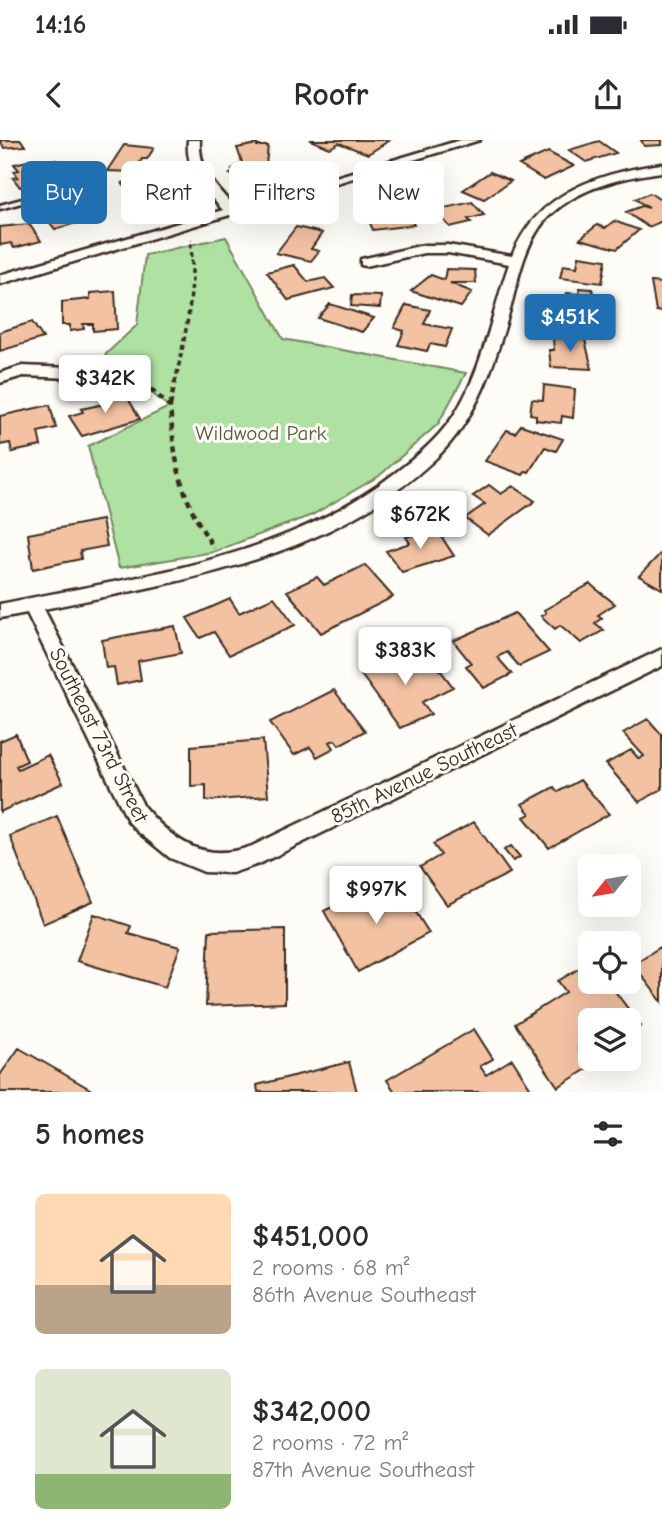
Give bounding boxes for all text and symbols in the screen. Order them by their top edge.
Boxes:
text: 14:16 [35,10,86,40]
icon: back [35,76,73,114]
text: Roofr [294,76,368,113]
icon: share [589,76,627,114]
chip: Buy [21,161,107,224]
chip: Rent [121,161,215,224]
chip: Filters [229,161,339,224]
chip: New [353,161,444,224]
pin: $451K [521,294,619,354]
text: $451K [541,303,599,330]
pin: $342K [56,356,154,415]
text: $342K [75,364,135,391]
park label: Wildwood Park [195,421,327,445]
pin: $672K [371,492,469,551]
text: $672K [390,500,450,527]
pin: $383K [356,628,454,687]
text: $383K [374,636,436,663]
street label: Southeast 73rd Street [45,644,154,827]
street label: 85th Avenue Southeast [327,717,522,829]
north arrow [578,854,640,917]
map controls [578,854,641,1071]
pin: $997K [327,866,425,926]
text: $997K [345,875,407,902]
button: locate [578,931,641,994]
button: layers [578,1008,641,1071]
icon: filters [589,1115,627,1153]
text: 5 homes [35,1117,144,1152]
text: $451,000 [252,1219,369,1254]
icon: home [91,1222,175,1306]
text: 2 rooms · 68 m² [252,1254,410,1281]
text: 86th Avenue Southeast [252,1281,476,1308]
text: $342,000 [252,1394,371,1429]
icon: home [91,1397,175,1481]
text: 2 rooms · 72 m² [252,1429,408,1456]
text: 87th Avenue Southeast [252,1456,474,1483]

